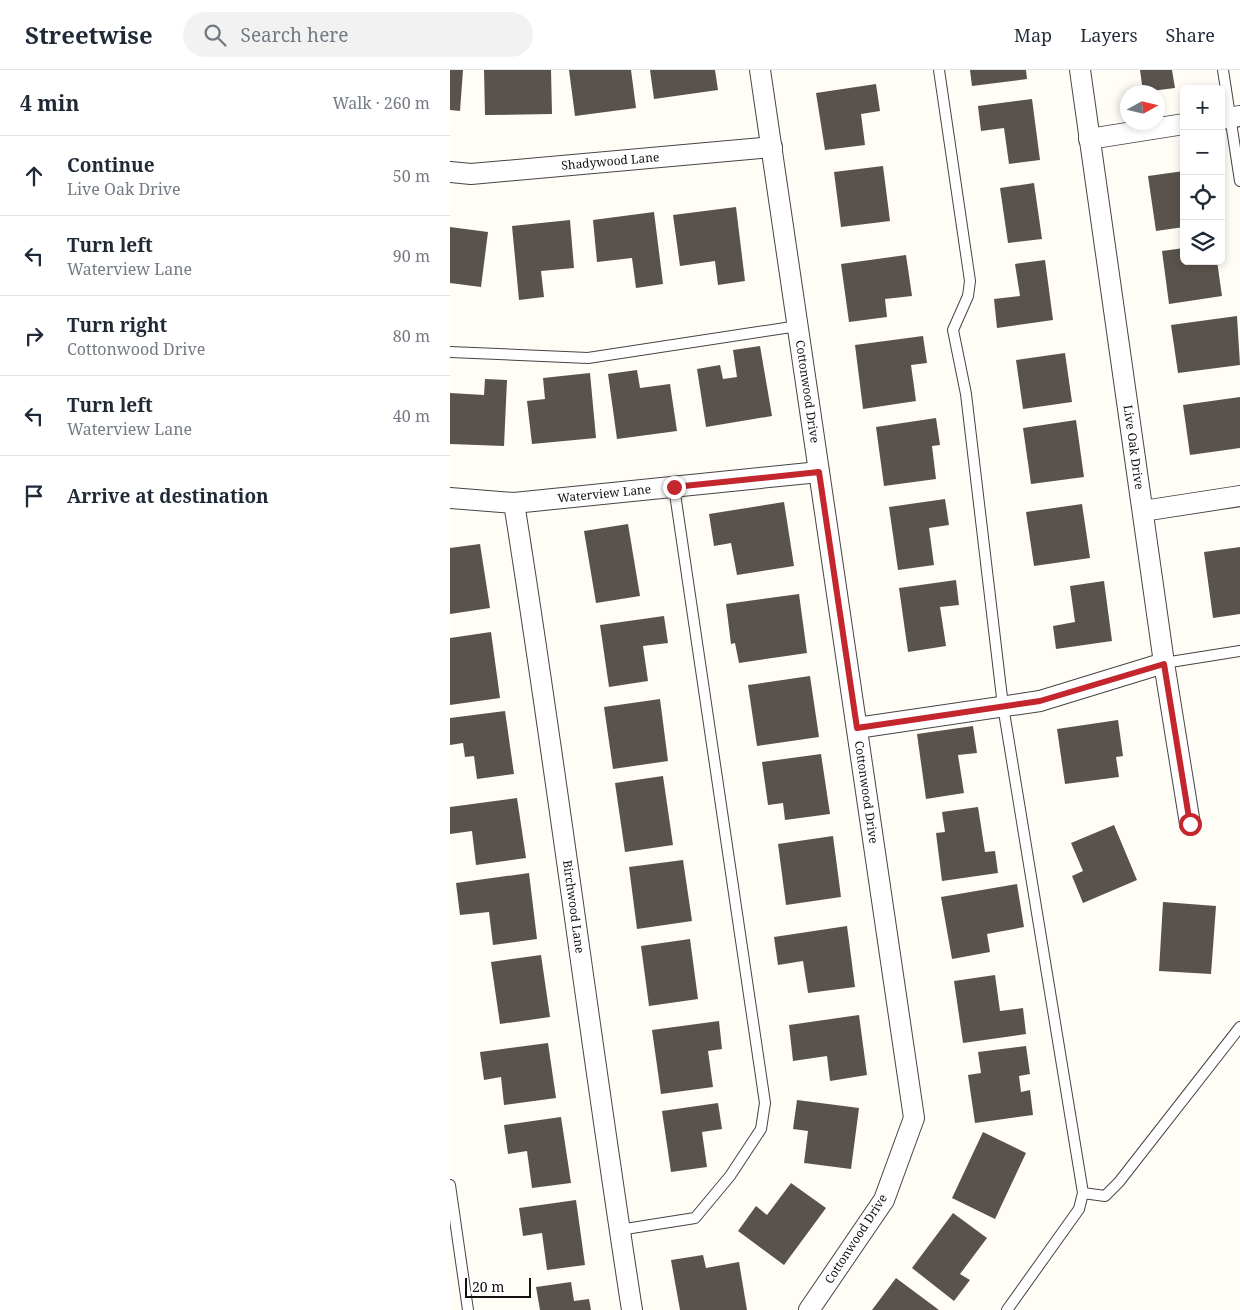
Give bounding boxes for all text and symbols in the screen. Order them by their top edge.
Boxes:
search box [183,12,533,57]
text: Streetwise [25,18,153,51]
icon: search [201,21,229,49]
text: Search here [241,22,348,48]
text: Map [1014,23,1052,47]
text: Layers [1080,23,1138,47]
text: Share [1166,23,1215,47]
north arrow [1120,85,1165,130]
map controls [1180,85,1225,265]
button: + [1180,85,1225,130]
text: 4 min [20,89,79,117]
text: Walk · 260 m [333,92,430,114]
button: − [1180,130,1225,175]
street label: Shadywood Lane [561,148,660,174]
text: Continue [67,152,155,178]
icon: ahead [20,162,48,190]
text: 50 m [393,165,430,187]
button: locate [1180,175,1225,220]
text: Live Oak Drive [67,178,181,200]
button: layers [1180,220,1225,265]
text: Turn left [67,232,153,258]
icon: left [20,242,48,270]
text: 90 m [393,245,430,267]
text: Waterview Lane [67,258,192,280]
text: Turn right [67,312,167,338]
icon: right [20,322,48,350]
text: 80 m [393,325,430,347]
text: Cottonwood Drive [67,338,205,360]
street label: Cottonwood Drive [792,339,824,444]
text: Turn left [67,392,153,418]
icon: left [20,402,48,430]
street label: Live Oak Drive [1120,404,1148,491]
text: 40 m [393,405,430,427]
text: Waterview Lane [67,418,192,440]
route end [663,476,686,499]
street label: Waterview Lane [557,480,652,507]
icon: arrive [20,482,48,510]
text: Arrive at destination [67,483,269,509]
street label: Cottonwood Drive [851,740,883,845]
route start [1179,813,1202,836]
street label: Birchwood Lane [559,859,589,954]
street label: Cottonwood Drive [820,1191,891,1287]
scale bar [465,1275,531,1298]
text: 20 m [472,1277,505,1296]

